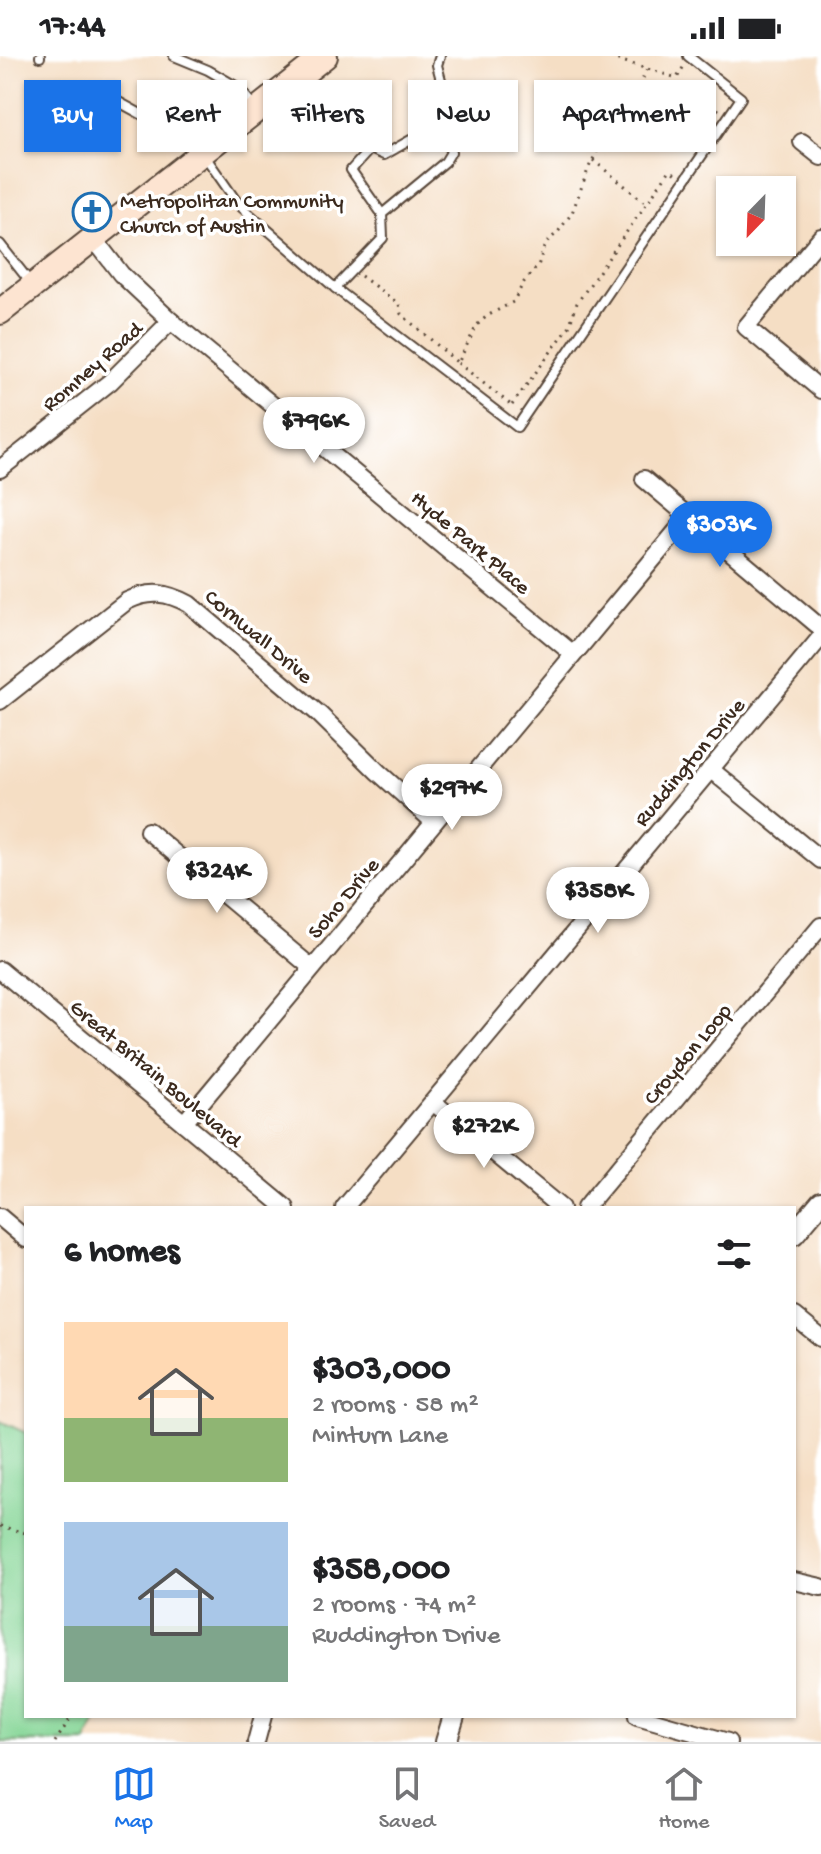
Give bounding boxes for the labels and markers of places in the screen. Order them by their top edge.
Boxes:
place label: Metropolitan Community Church of Austin [120,190,344,241]
church icon: Metropolitan Community Church of Austin [71,191,113,233]
pin: $796K [258,397,370,465]
pin: $303K [664,501,776,569]
pin: $297K [396,764,508,832]
pin: $324K [161,847,273,915]
pin: $358K [542,867,654,935]
pin: $272K [428,1102,540,1170]

